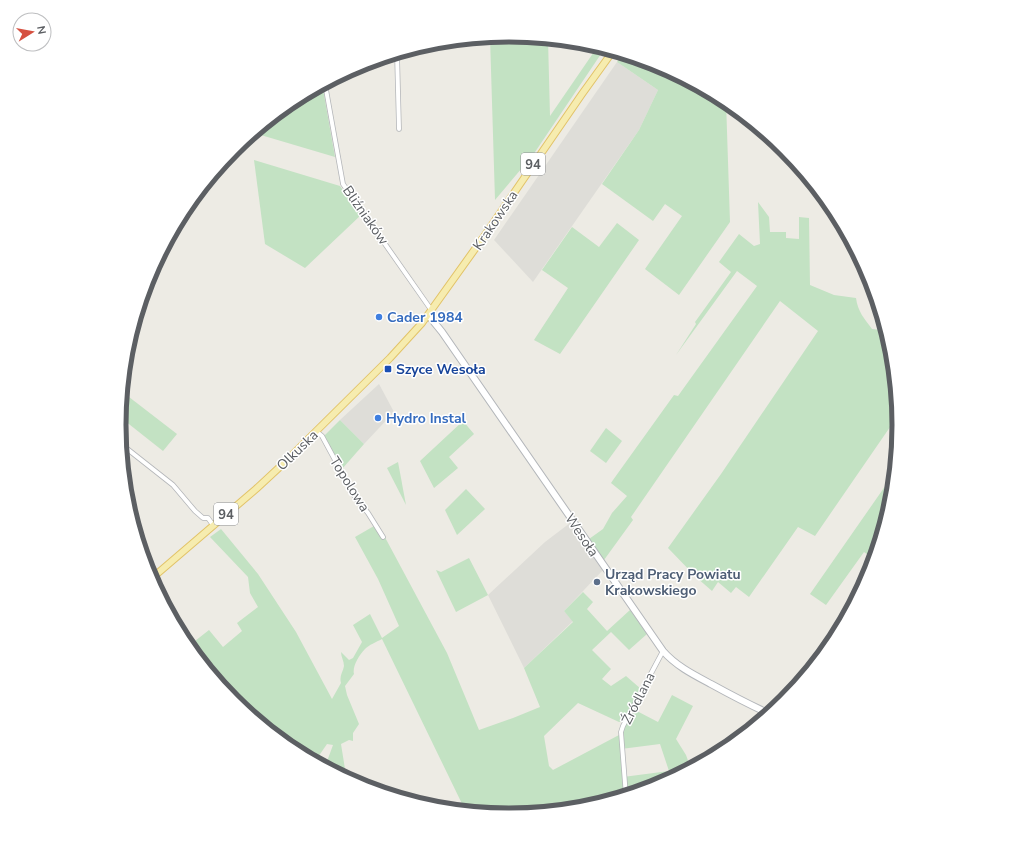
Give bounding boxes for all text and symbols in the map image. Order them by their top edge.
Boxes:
north arrow [12,12,52,52]
text: N [33,25,49,36]
road number: 94 [521,153,545,175]
street label: Bliźniaków [338,182,393,249]
street label: Krakowska [468,187,522,254]
place label: Cader 1984 [387,308,463,327]
marker: Cader 1984 [374,312,384,322]
place label: Szyce Wesoła [396,360,486,379]
marker: Szyce Wesoła [383,364,393,374]
place label: Hydro Instal [386,409,467,428]
marker: Hydro Instal [373,413,383,423]
street label: Olkuska [272,426,322,475]
street label: Topolowa [325,453,374,516]
road number: 94 [214,503,238,525]
street label: Wesoła [560,510,603,561]
place label: Urząd Pracy Powiatu Krakowskiego [605,565,741,600]
marker: Urząd Pracy Powiatu Krakowskiego [592,577,602,587]
street label: Źródlana [617,669,660,728]

